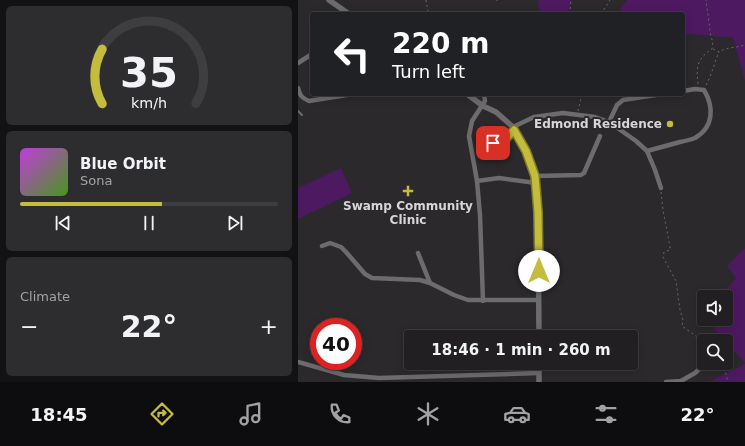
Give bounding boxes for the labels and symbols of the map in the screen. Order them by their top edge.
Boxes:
place label: Edmond Residence [534,117,662,131]
marker: Edmond Residence [665,119,675,129]
pin [476,126,510,160]
marker: Swamp Community Clinic [402,185,414,197]
place label: Swamp Community Clinic [343,199,473,227]
position arrow [518,250,560,292]
speed limit sign: 40 [310,318,362,370]

